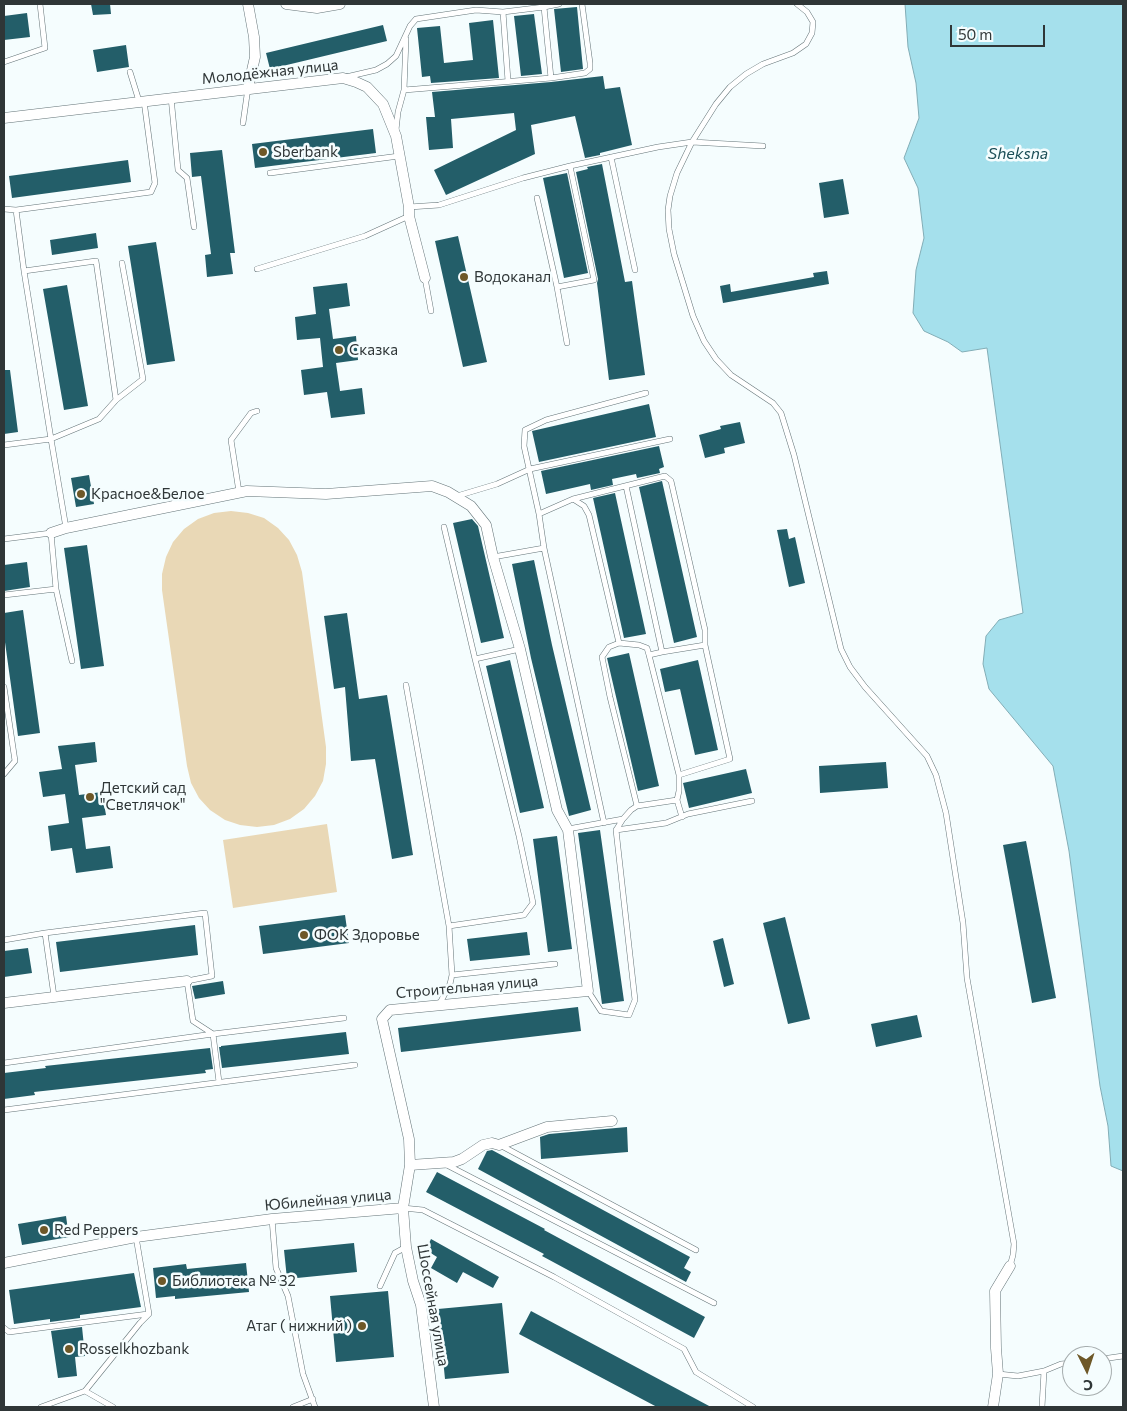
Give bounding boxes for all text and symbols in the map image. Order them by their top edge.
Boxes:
scale bar [952,15,1047,47]
text: 50 m [958,25,992,43]
street label: Молодёжная улица [201,56,339,88]
place label: Sberbank [273,143,338,161]
water label: Sheksna [988,144,1048,164]
marker: Sberbank [257,146,269,158]
place label: Водоканал [474,268,551,286]
marker: Водоканал [458,271,470,283]
place label: Сказка [349,341,398,359]
marker: Сказка [333,344,345,356]
place label: Красное&Белое [91,485,204,503]
marker: Красное&Белое [75,488,87,500]
place label: Детский сад "Светлячок" [100,779,186,814]
marker: Детский сад "Светлячок" [84,791,96,803]
place label: ФОК Здоровье [314,926,420,944]
marker: ФОК Здоровье [298,929,310,941]
street label: Строительная улица [395,972,539,1002]
street label: Юбилейная улица [264,1185,392,1215]
place label: Red Peppers [54,1221,138,1239]
marker: Red Peppers [38,1224,50,1236]
street label: Шоссейная улица [413,1242,453,1368]
place label: Библиотека № 32 [172,1272,296,1290]
marker: Библиотека № 32 [156,1275,168,1287]
place label: Атаг ( нижний ) [246,1317,352,1335]
marker: Атаг ( нижний ) [356,1320,368,1332]
place label: Rosselkhozbank [79,1340,189,1358]
marker: Rosselkhozbank [63,1343,75,1355]
north arrow [1062,1346,1112,1396]
text: С [1083,1377,1093,1394]

